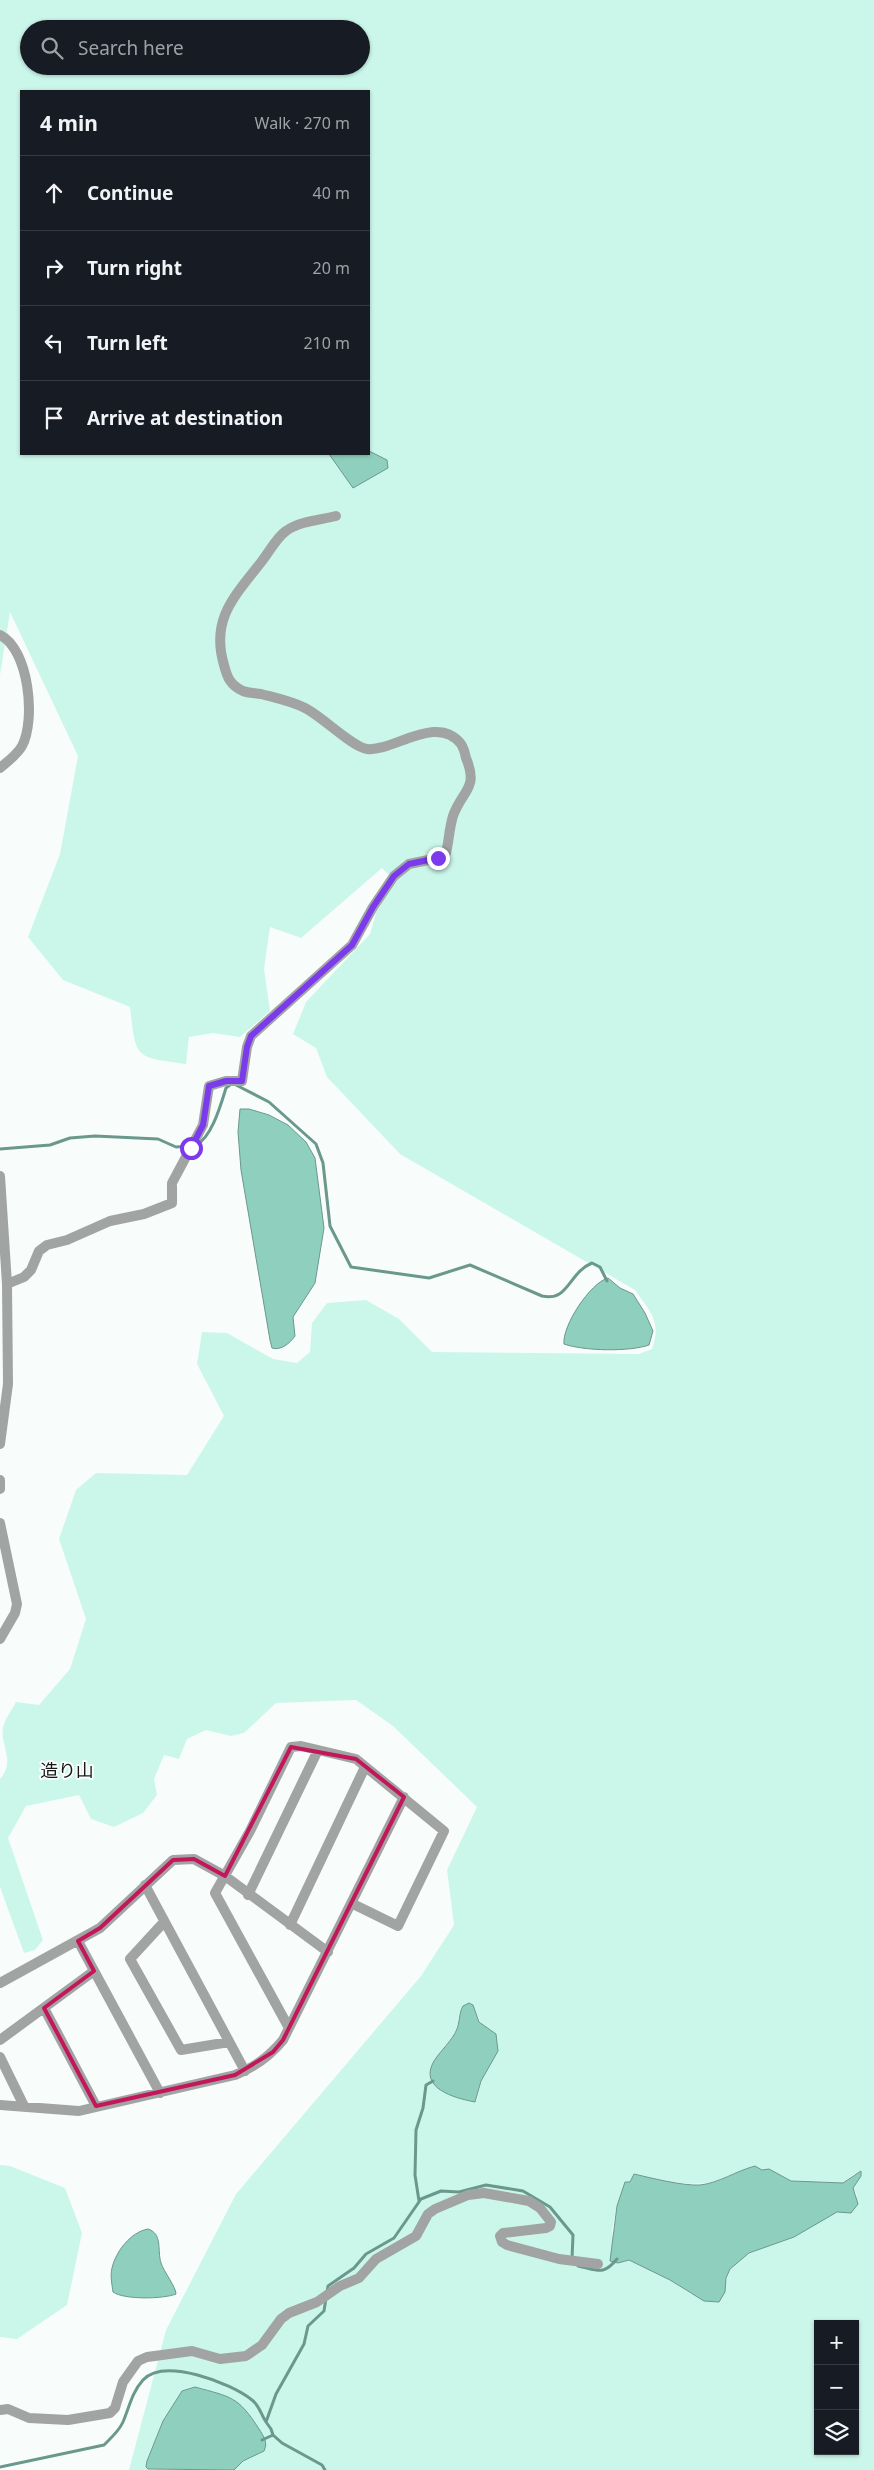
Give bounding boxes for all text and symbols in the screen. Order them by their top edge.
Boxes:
search box [20,20,370,75]
icon: search [38,34,66,62]
text: Search here [78,35,184,61]
text: 4 min [40,109,98,137]
text: Walk · 270 m [255,112,350,134]
icon: ahead [40,179,68,207]
text: Continue [87,180,173,206]
text: 40 m [313,182,350,204]
icon: right [40,254,68,282]
text: Turn right [87,255,182,281]
text: 20 m [313,257,350,279]
icon: left [40,329,68,357]
text: Turn left [87,330,168,356]
text: 210 m [303,332,350,354]
icon: arrive [40,404,68,432]
text: Arrive at destination [87,405,283,431]
route end [427,847,450,870]
route start [180,1137,203,1160]
district label: 造り山 [40,1758,94,1782]
map controls [814,2320,859,2455]
button: + [814,2320,859,2365]
button: − [814,2365,859,2410]
button: layers [814,2410,859,2455]

